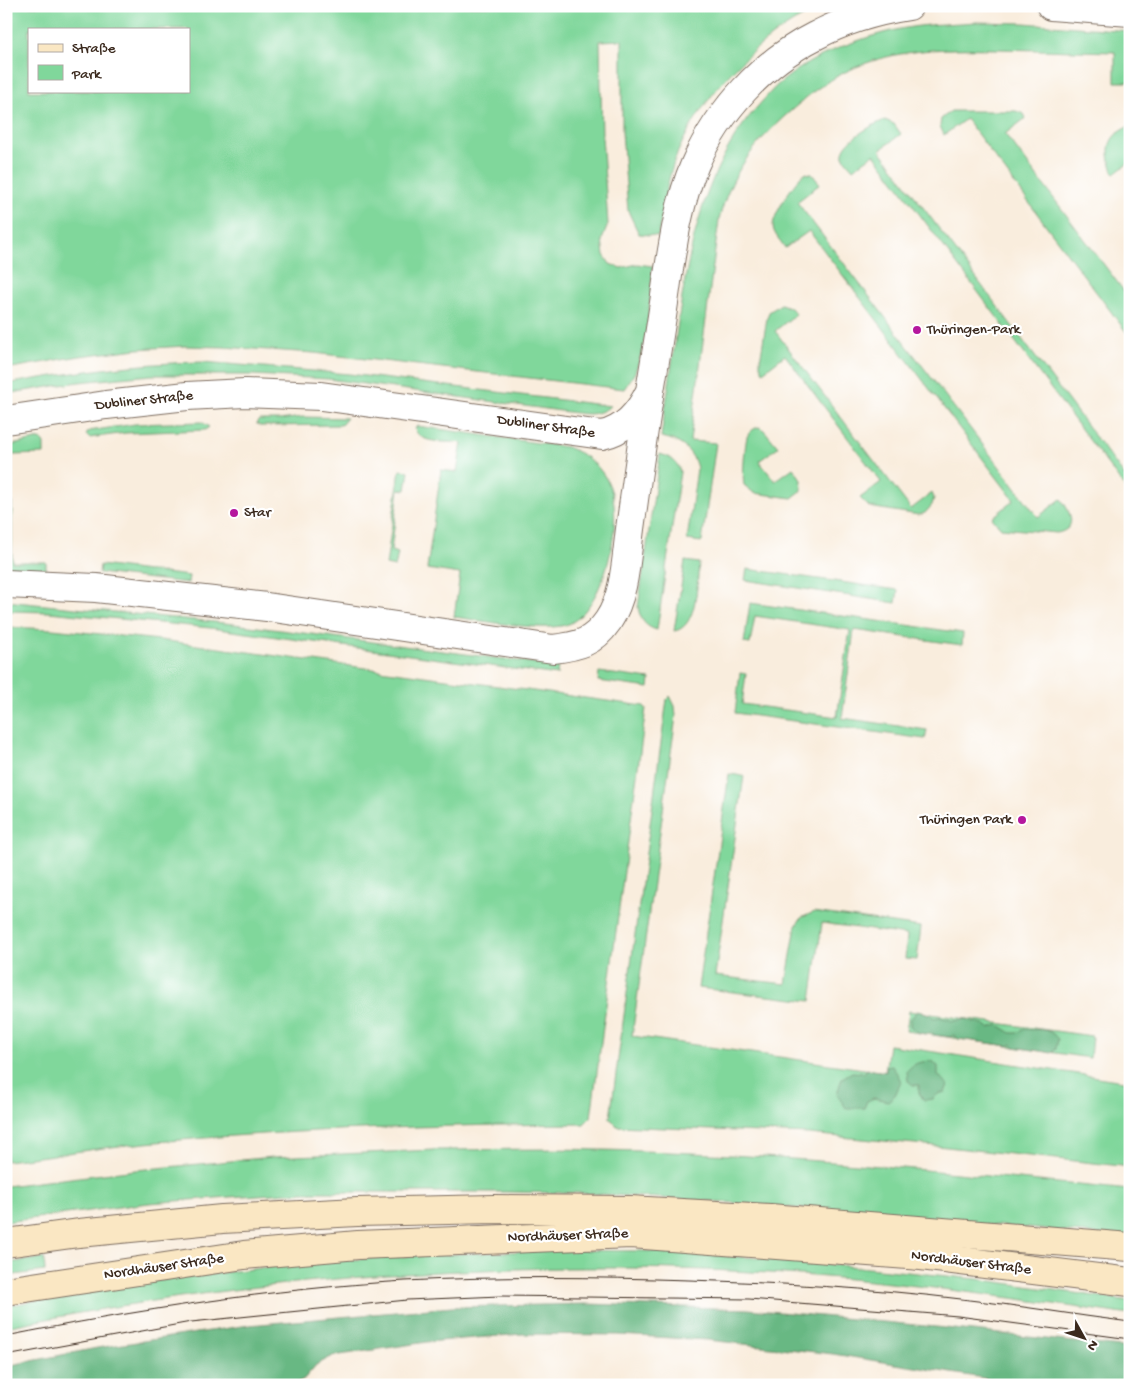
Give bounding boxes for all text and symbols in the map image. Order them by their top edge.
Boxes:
legend [28,28,190,92]
text: Straße [72,40,116,58]
text: Park [71,66,102,84]
place label: Thüringen-Park [926,321,1022,339]
marker: Thüringen-Park [911,324,923,336]
street label: Dubliner Straße [93,387,194,415]
street label: Dubliner Straße [495,411,596,443]
place label: Star [244,504,272,522]
marker: Star [228,507,240,519]
place label: Thüringen Park [919,811,1013,829]
marker: Thüringen Park [1016,814,1028,826]
street label: Nordhäuser Straße [507,1225,629,1247]
street label: Nordhäuser Straße [910,1247,1032,1279]
street label: Nordhäuser Straße [103,1250,225,1284]
north arrow [1058,1314,1108,1364]
text: N [1083,1336,1101,1354]

